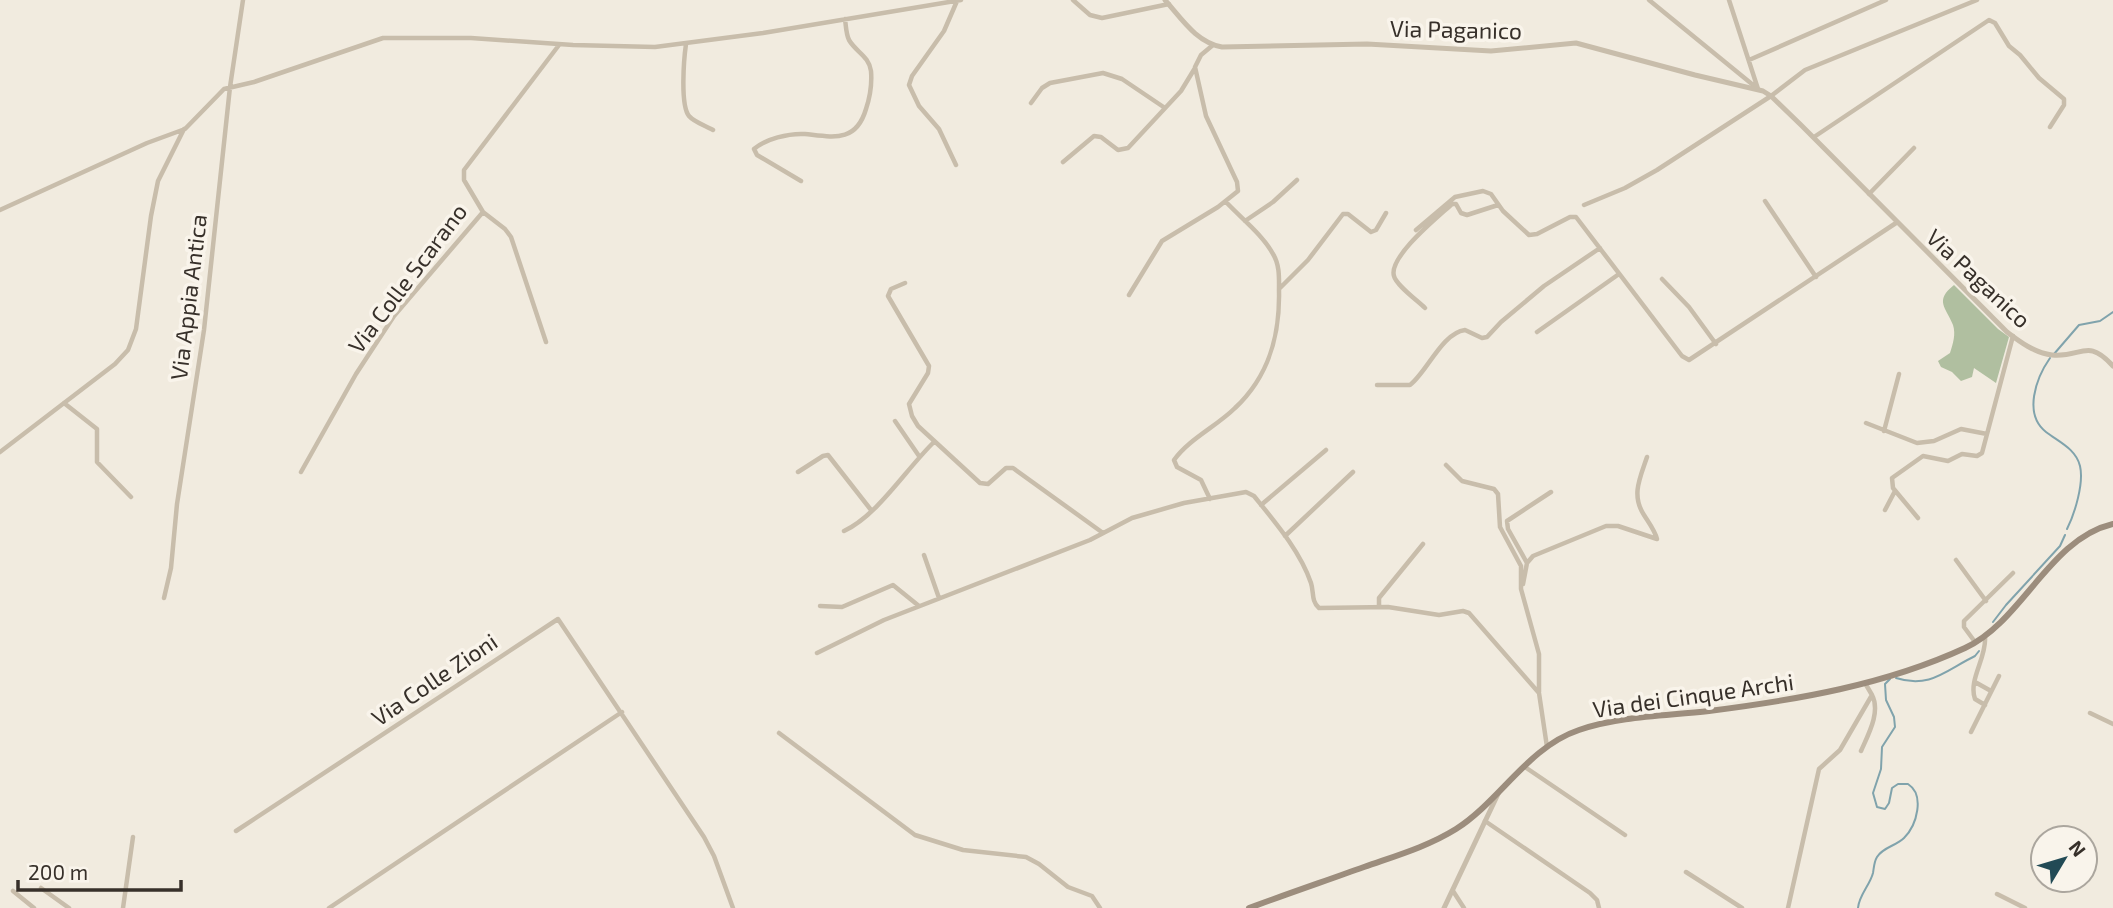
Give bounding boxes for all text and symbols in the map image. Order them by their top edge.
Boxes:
street label: Via Paganico [1390,14,1522,44]
street label: Via Colle Scarano [342,198,472,358]
street label: Via Appia Antica [164,213,212,381]
street label: Via Paganico [1921,223,2037,333]
street label: Via Colle Zioni [366,627,502,731]
street label: Via dei Cinque Archi [1591,667,1795,723]
north arrow [2029,824,2099,894]
text: N [2065,836,2091,861]
scale bar [18,848,180,892]
text: 200 m [28,859,88,884]

